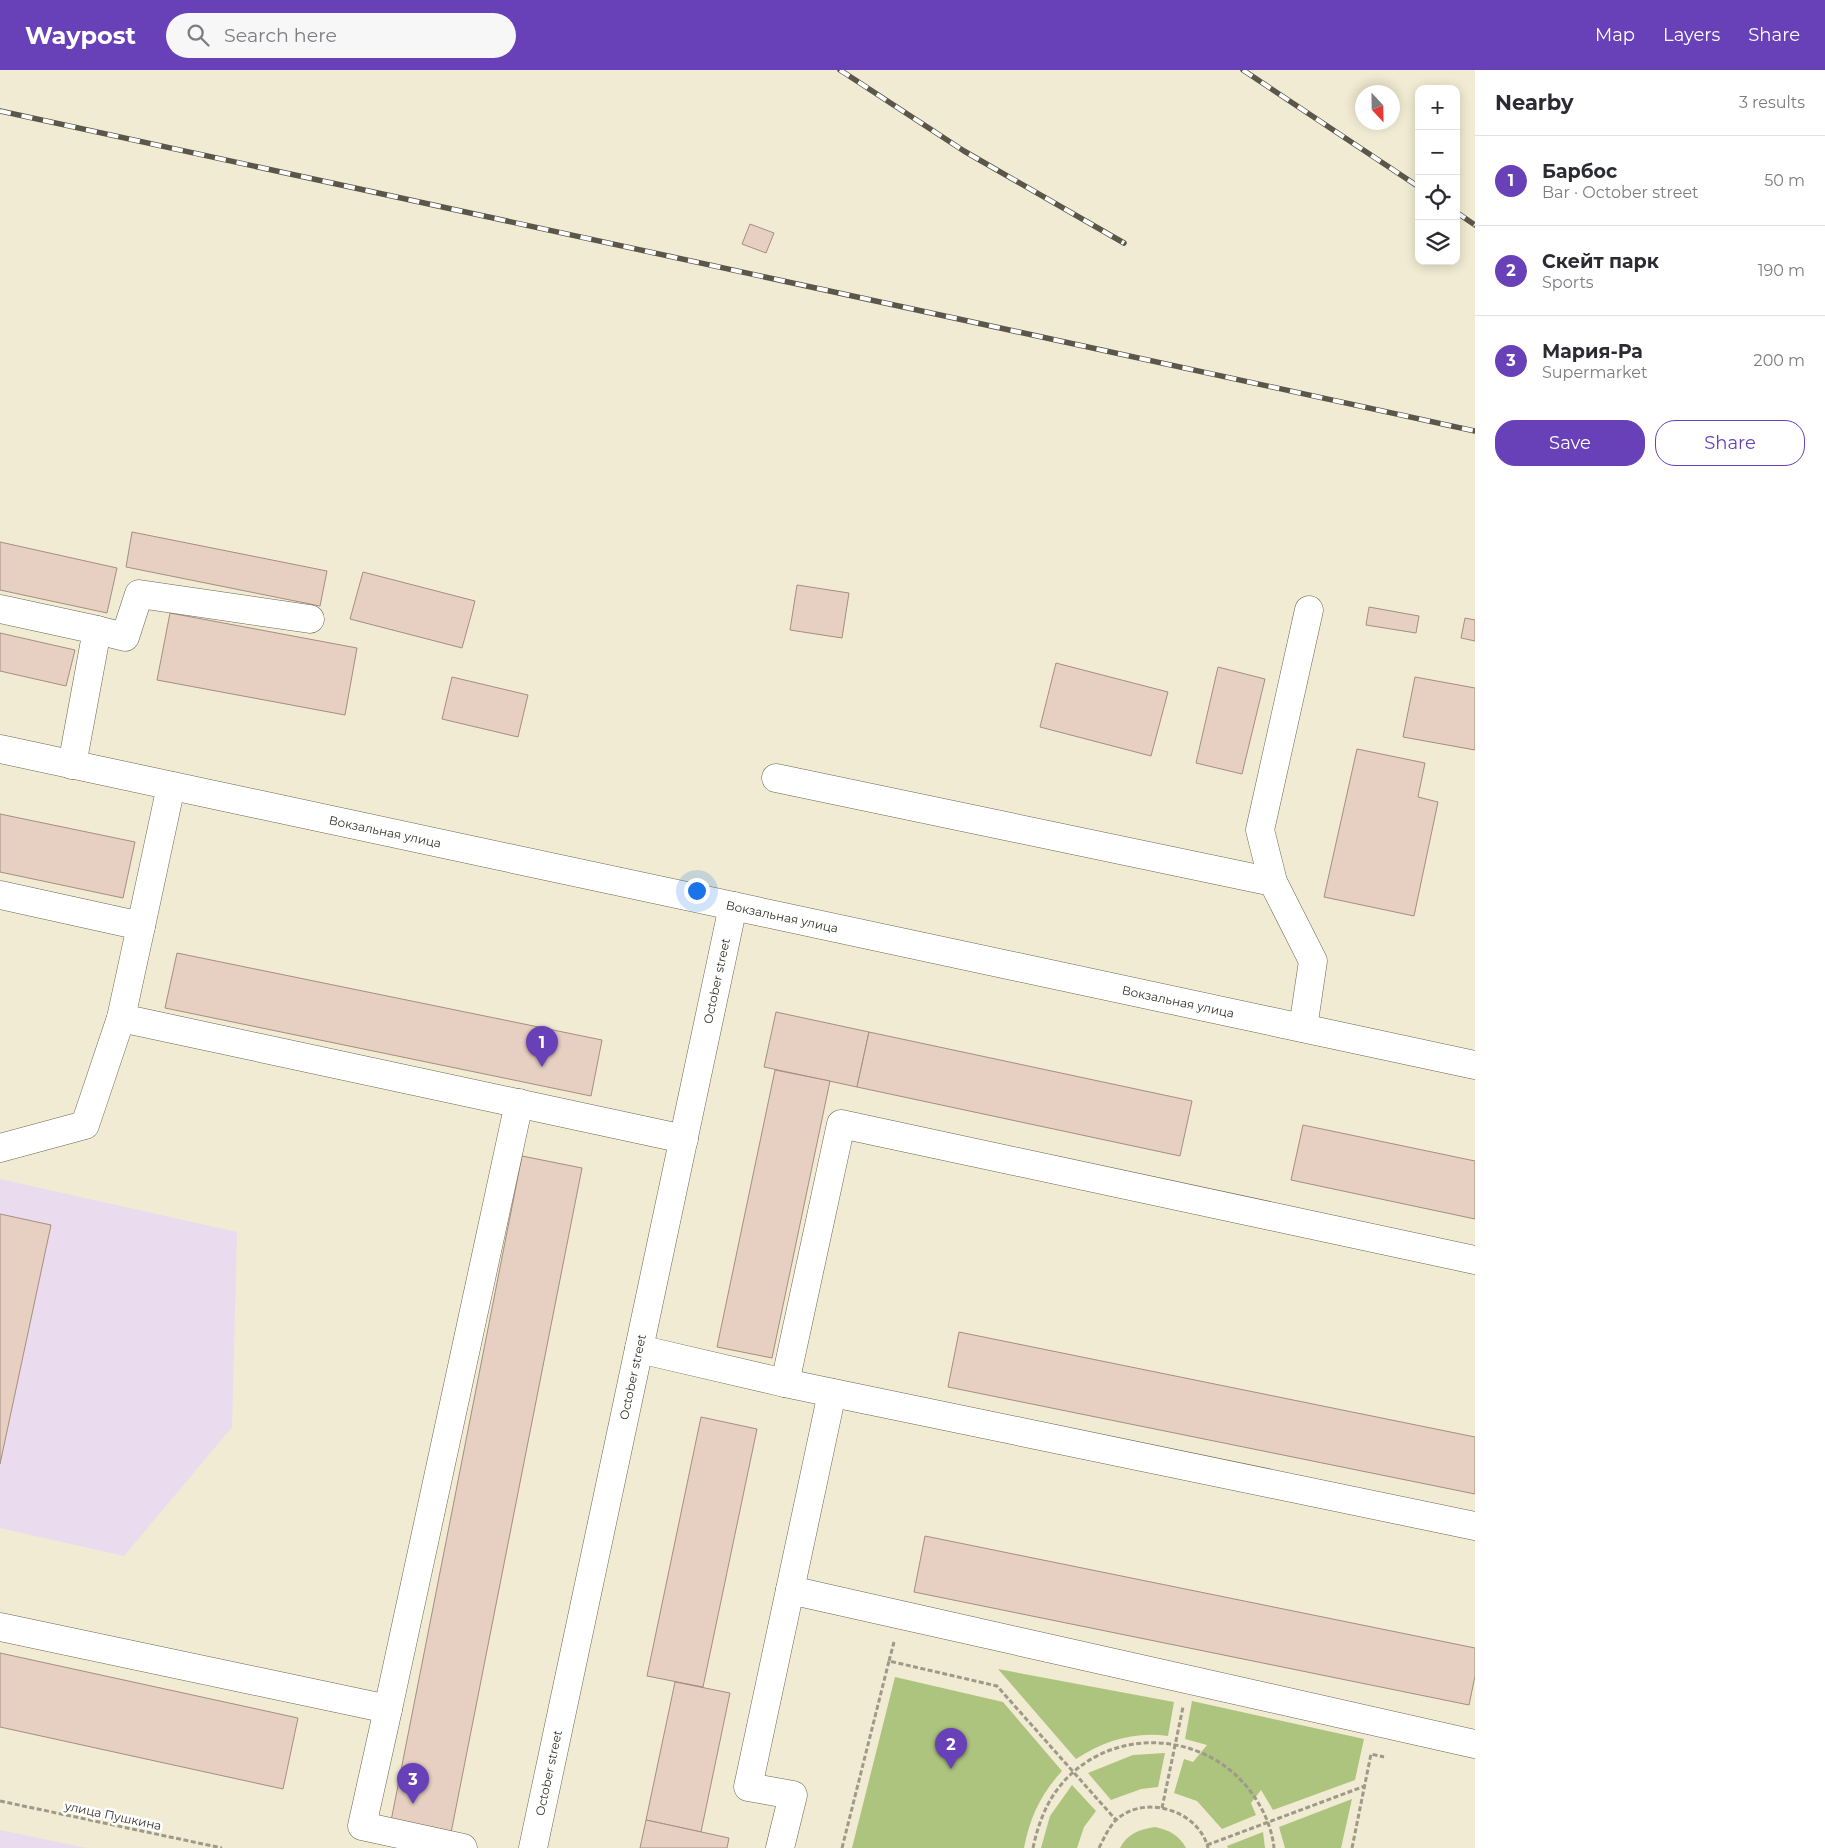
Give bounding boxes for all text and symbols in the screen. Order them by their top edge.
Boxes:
search box [166,13,516,58]
text: Waypost [25,21,136,50]
icon: search [184,21,212,49]
text: Search here [224,24,337,47]
text: Map [1595,24,1635,46]
text: Layers [1663,24,1720,46]
text: Share [1748,24,1800,46]
north arrow [1355,85,1400,130]
map controls [1415,85,1460,265]
button: + [1415,85,1460,130]
text: Nearby [1495,90,1574,115]
text: 3 results [1739,93,1805,112]
button: − [1415,130,1460,175]
text: Барбос [1542,160,1617,183]
text: 1 [1508,171,1514,190]
text: 50 m [1764,171,1805,190]
button: locate [1415,175,1460,220]
text: Bar · October street [1542,183,1699,202]
button: layers [1415,220,1460,265]
text: Скейт парк [1542,250,1659,273]
text: 2 [1506,261,1516,280]
text: 190 m [1758,261,1805,280]
text: Sports [1542,273,1594,292]
text: Мария-Ра [1542,340,1643,363]
text: 3 [1506,351,1516,370]
text: 200 m [1754,351,1805,370]
text: Supermarket [1542,363,1648,382]
button: Save [1495,420,1645,466]
button: Share [1655,420,1805,466]
street label: Вокзальная улица [328,812,443,851]
your location [684,878,710,904]
street label: Вокзальная улица [725,897,840,936]
street label: October street [700,937,733,1025]
street label: Вокзальная улица [1121,982,1236,1021]
pin: 1 [526,1026,558,1067]
street label: October street [616,1333,649,1421]
pin: 2 [935,1728,967,1769]
street label: October street [532,1729,565,1817]
pin: 3 [397,1763,429,1804]
street label: улица Пушкина [62,1798,163,1833]

